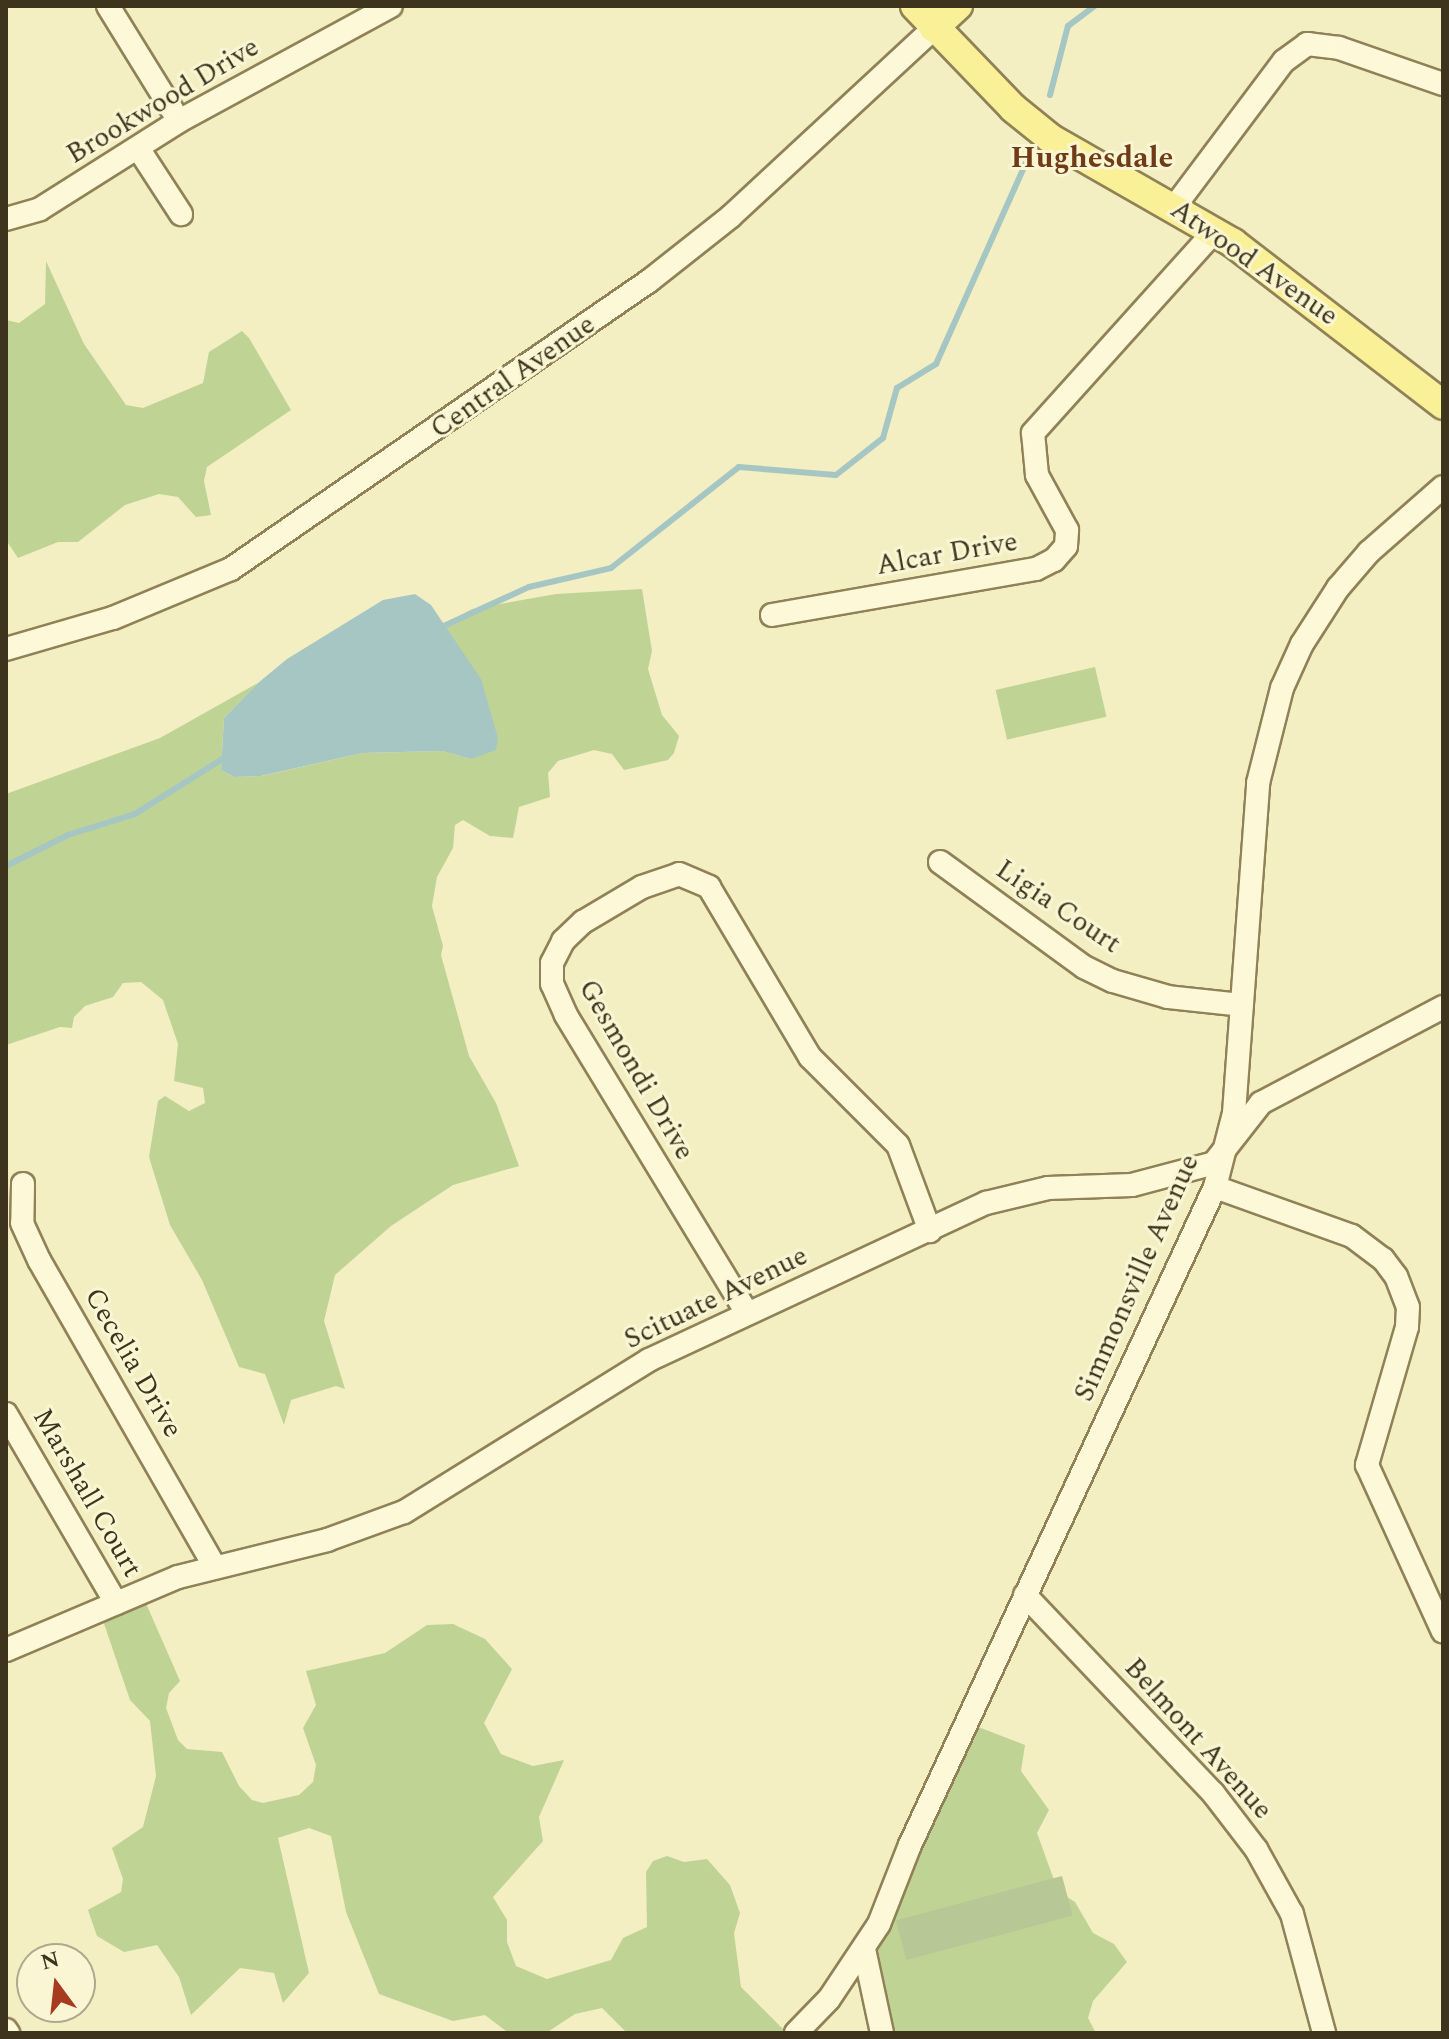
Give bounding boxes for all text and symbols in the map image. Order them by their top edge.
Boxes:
street label: Brookwood Drive [61,30,265,172]
district label: Hughesdale [1011,140,1173,176]
street label: Atwood Avenue [1164,193,1344,333]
street label: Central Avenue [424,308,602,446]
street label: Alcar Drive [874,525,1020,583]
street label: Ligia Court [989,853,1127,961]
street label: Gesmondi Drive [571,974,701,1166]
street label: Simmonsville Avenue [1067,1149,1207,1407]
street label: Scituate Avenue [619,1239,813,1357]
street label: Cecelia Drive [77,1282,189,1444]
street label: Marshall Court [25,1403,149,1583]
street label: Belmont Avenue [1117,1651,1279,1827]
north arrow [16,1943,96,2023]
text: N [37,1943,63,1980]

